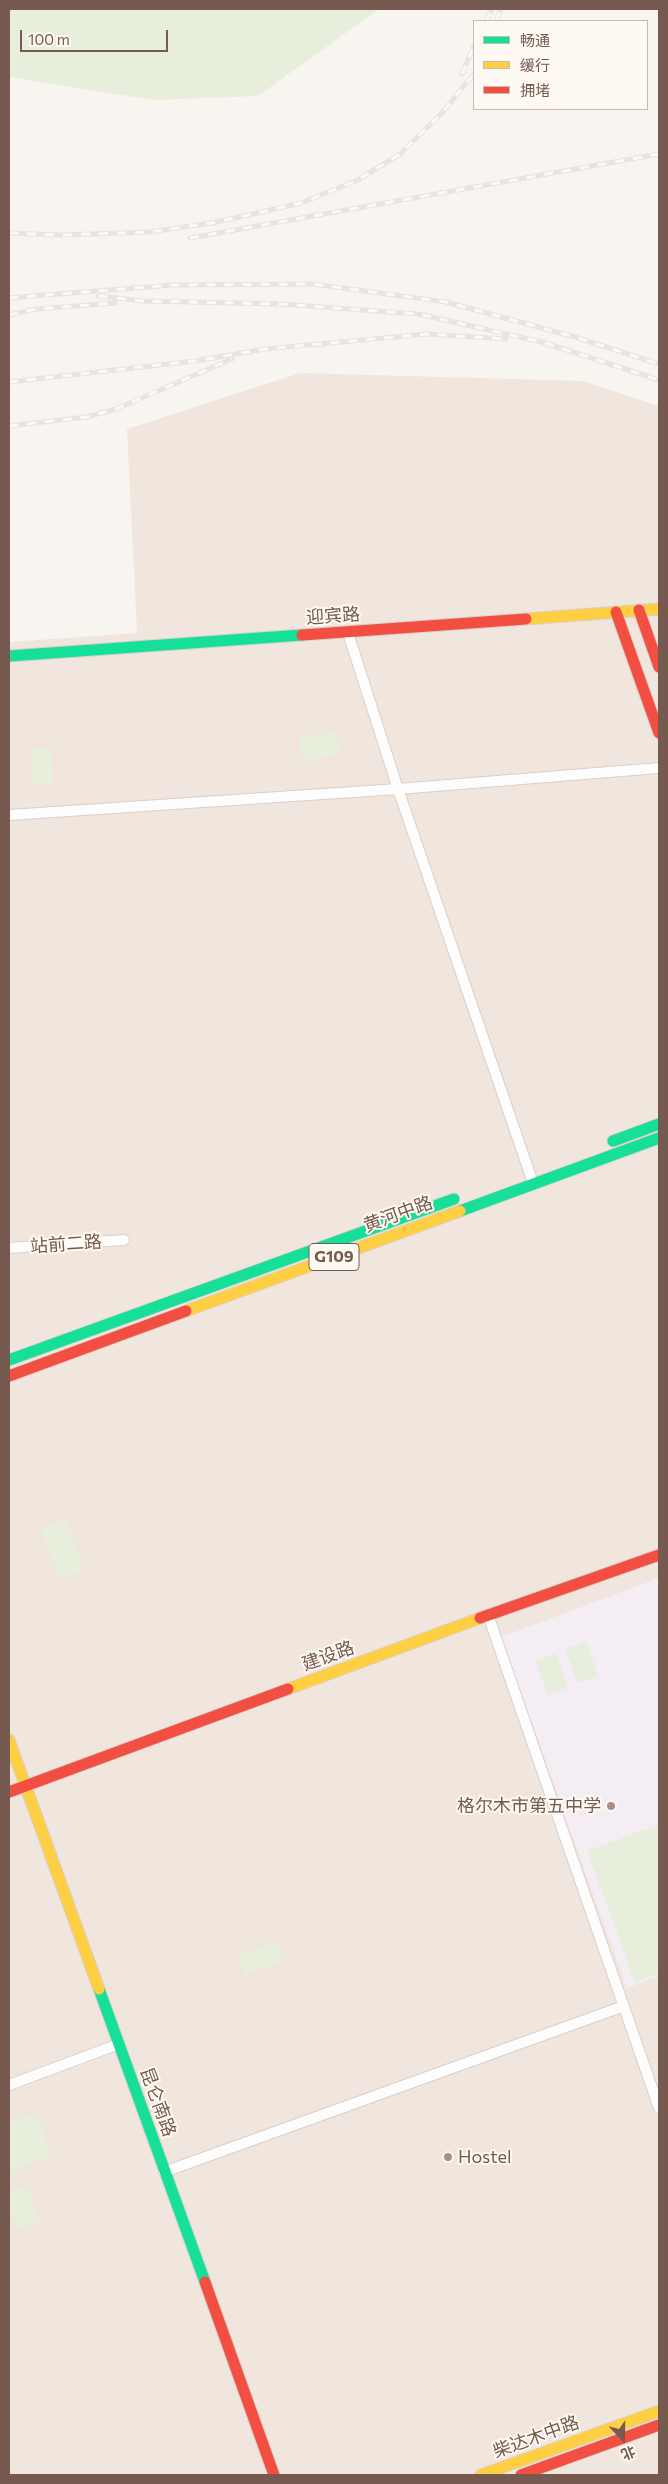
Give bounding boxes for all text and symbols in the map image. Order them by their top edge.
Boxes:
scale bar [22,20,170,52]
legend [473,20,648,110]
text: 100 m [28,30,70,48]
text: 畅通 [520,31,550,49]
text: 缓行 [520,56,550,74]
text: 拥堵 [520,81,550,99]
street label: 迎宾路 [305,603,361,629]
street label: 黄河中路 [360,1192,436,1236]
street label: 站前二路 [29,1231,103,1257]
road number: G109 [309,1244,359,1270]
street label: 建设路 [299,1637,357,1675]
place label: 格尔木市第五中学 [457,1795,601,1817]
marker: 格尔木市第五中学 [605,1800,617,1812]
street label: 昆仑南路 [136,2064,180,2140]
place label: Hostel [458,2146,512,2168]
marker: Hostel [442,2151,454,2163]
street label: 柴达木中路 [490,2411,582,2463]
north arrow [598,2414,648,2464]
text: 北 [619,2443,638,2464]

